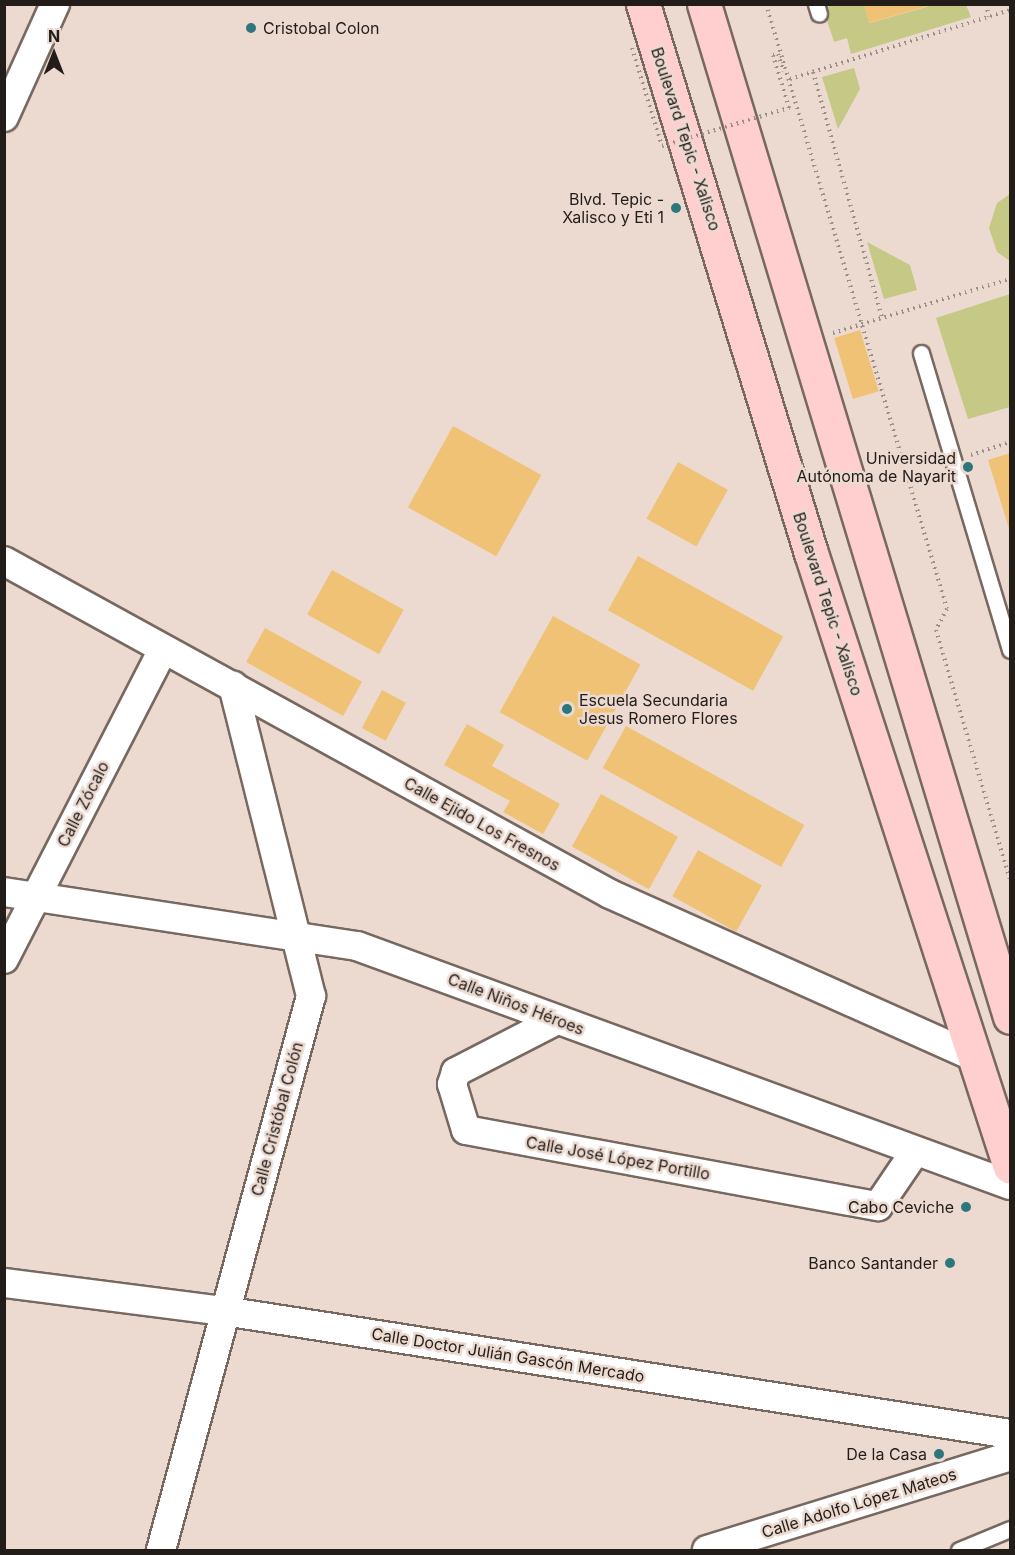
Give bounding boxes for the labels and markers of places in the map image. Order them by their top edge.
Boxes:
place label: Cristobal Colon [263,18,379,38]
marker: Cristobal Colon [244,21,258,35]
place label: Blvd. Tepic - Xalisco y Eti 1 [562,189,664,227]
marker: Blvd. Tepic - Xalisco y Eti 1 [669,201,683,215]
place label: Universidad Autónoma de Nayarit [797,448,956,486]
marker: Universidad Autónoma de Nayarit [961,460,975,474]
place label: Escuela Secundaria Jesus Romero Flores [579,690,738,728]
marker: Escuela Secundaria Jesus Romero Flores [560,702,574,716]
place label: Cabo Ceviche [848,1197,954,1217]
marker: Cabo Ceviche [959,1200,973,1214]
place label: Banco Santander [808,1253,938,1273]
marker: Banco Santander [943,1256,957,1270]
place label: De la Casa [846,1444,927,1464]
marker: De la Casa [932,1447,946,1461]

